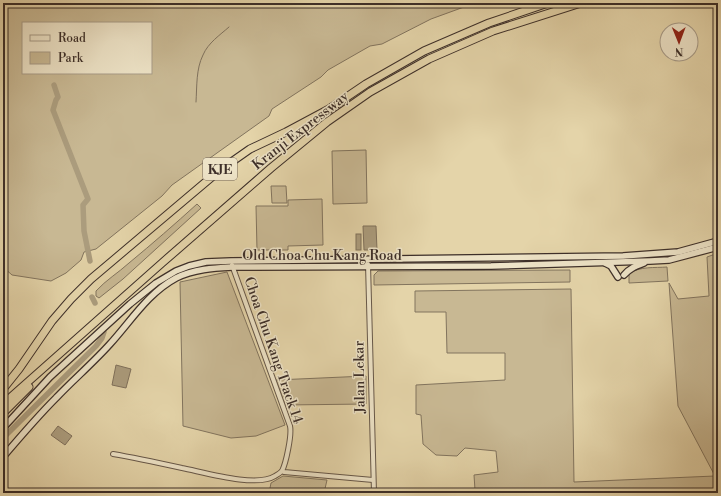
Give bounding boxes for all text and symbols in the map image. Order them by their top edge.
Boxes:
legend [22,22,152,74]
north arrow [659,22,699,62]
text: Road [58,31,86,46]
text: N [674,44,684,58]
text: Park [58,51,84,66]
street label: Kranji Expressway [249,87,353,174]
road number: KJE [203,158,237,180]
street label: Old Choa Chu Kang Road [242,247,402,265]
street label: Choa Chu Kang Track 14 [239,274,307,426]
street label: Jalan Lekar [350,340,370,414]

